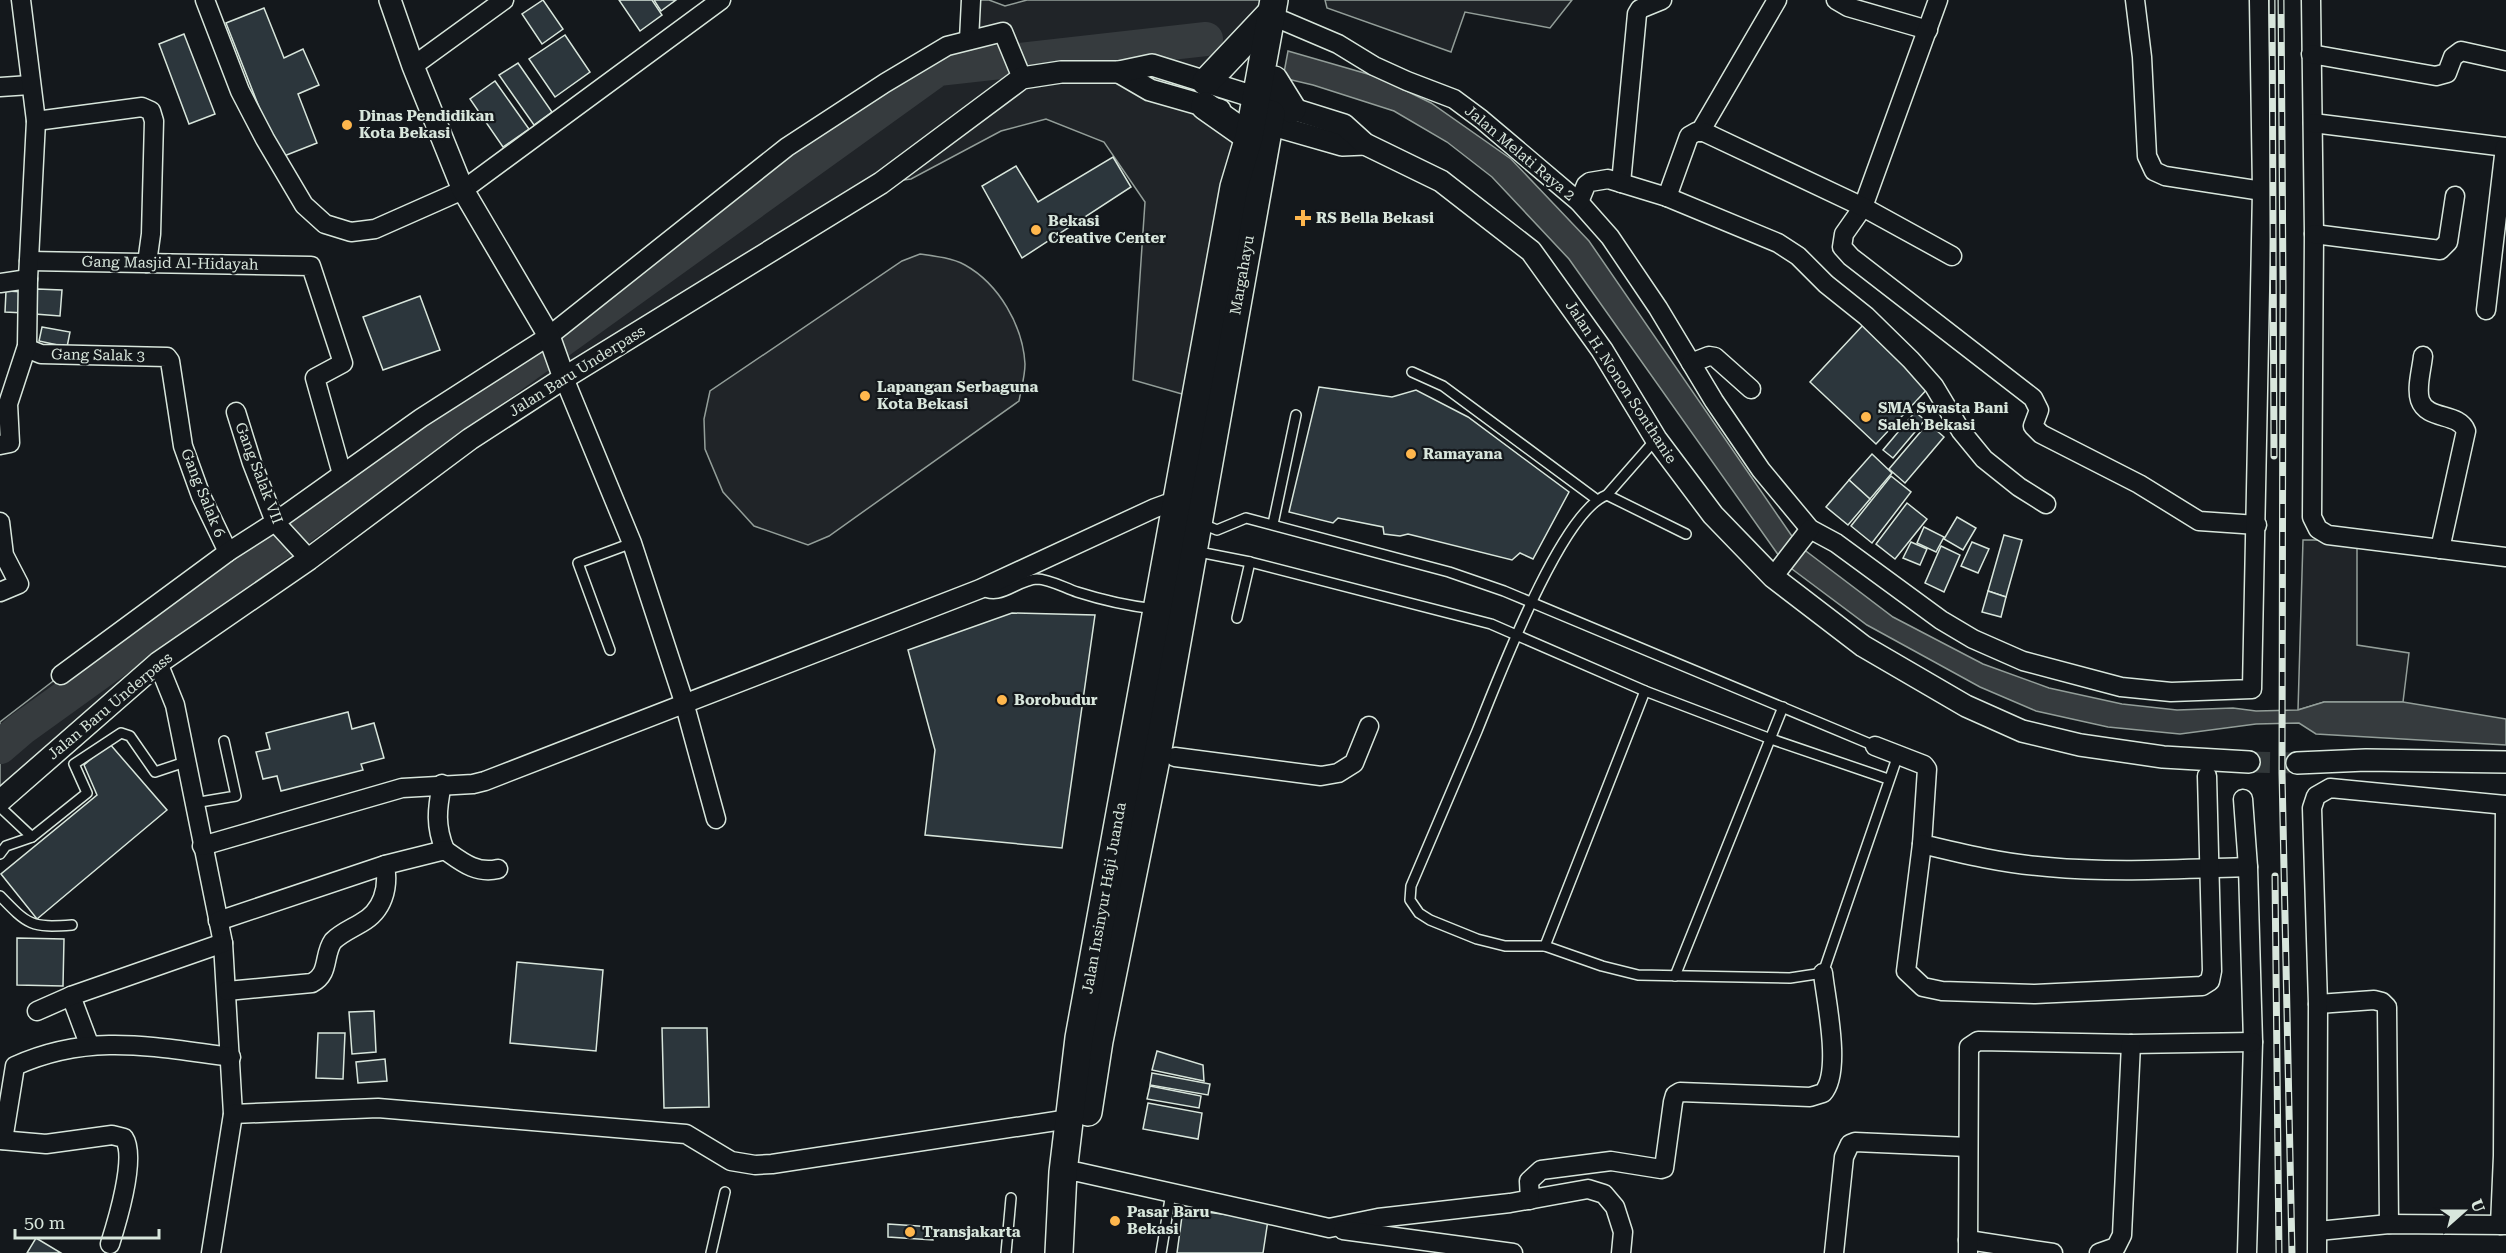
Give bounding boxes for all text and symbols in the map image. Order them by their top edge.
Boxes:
street label: Jalan Melati Raya 2 [1461,102,1579,204]
place label: Dinas Pendidikan Kota Bekasi [359,107,494,142]
marker: Dinas Pendidikan Kota Bekasi [340,118,354,132]
marker: RS Bella Bekasi [1294,209,1312,227]
place label: RS Bella Bekasi [1316,209,1434,227]
place label: Bekasi Creative Center [1048,212,1166,247]
marker: Bekasi Creative Center [1029,223,1043,237]
street label: Margahayu [1226,233,1258,316]
street label: Gang Masjid Al-Hidayah [81,252,259,274]
street label: Jalan H. Nonon Sonthanie [1562,297,1680,467]
street label: Jalan Baru Underpass [506,322,648,420]
street label: Gang Salak 3 [51,345,145,365]
place label: Lapangan Serbaguna Kota Bekasi [877,378,1039,413]
marker: Lapangan Serbaguna Kota Bekasi [858,389,872,403]
place label: SMA Swasta Bani Saleh Bekasi [1878,399,2008,434]
marker: SMA Swasta Bani Saleh Bekasi [1859,410,1873,424]
street label: Gang Salak VII [231,420,287,526]
place label: Ramayana [1423,445,1502,463]
street label: Gang Salak 6 [177,446,229,540]
marker: Ramayana [1404,447,1418,461]
street label: Jalan Baru Underpass [44,649,176,763]
place label: Borobudur [1014,691,1098,709]
marker: Borobudur [995,693,1009,707]
street label: Jalan Insinyur Haji Juanda [1078,801,1130,995]
north arrow [2434,1181,2494,1241]
text: U [2466,1197,2489,1215]
scale bar [15,1202,159,1240]
place label: Pasar Baru Bekasi [1127,1203,1210,1238]
text: 50 m [24,1212,65,1233]
marker: Pasar Baru Bekasi [1108,1214,1122,1228]
place label: Transjakarta [922,1223,1021,1241]
marker: Transjakarta [903,1225,917,1239]

